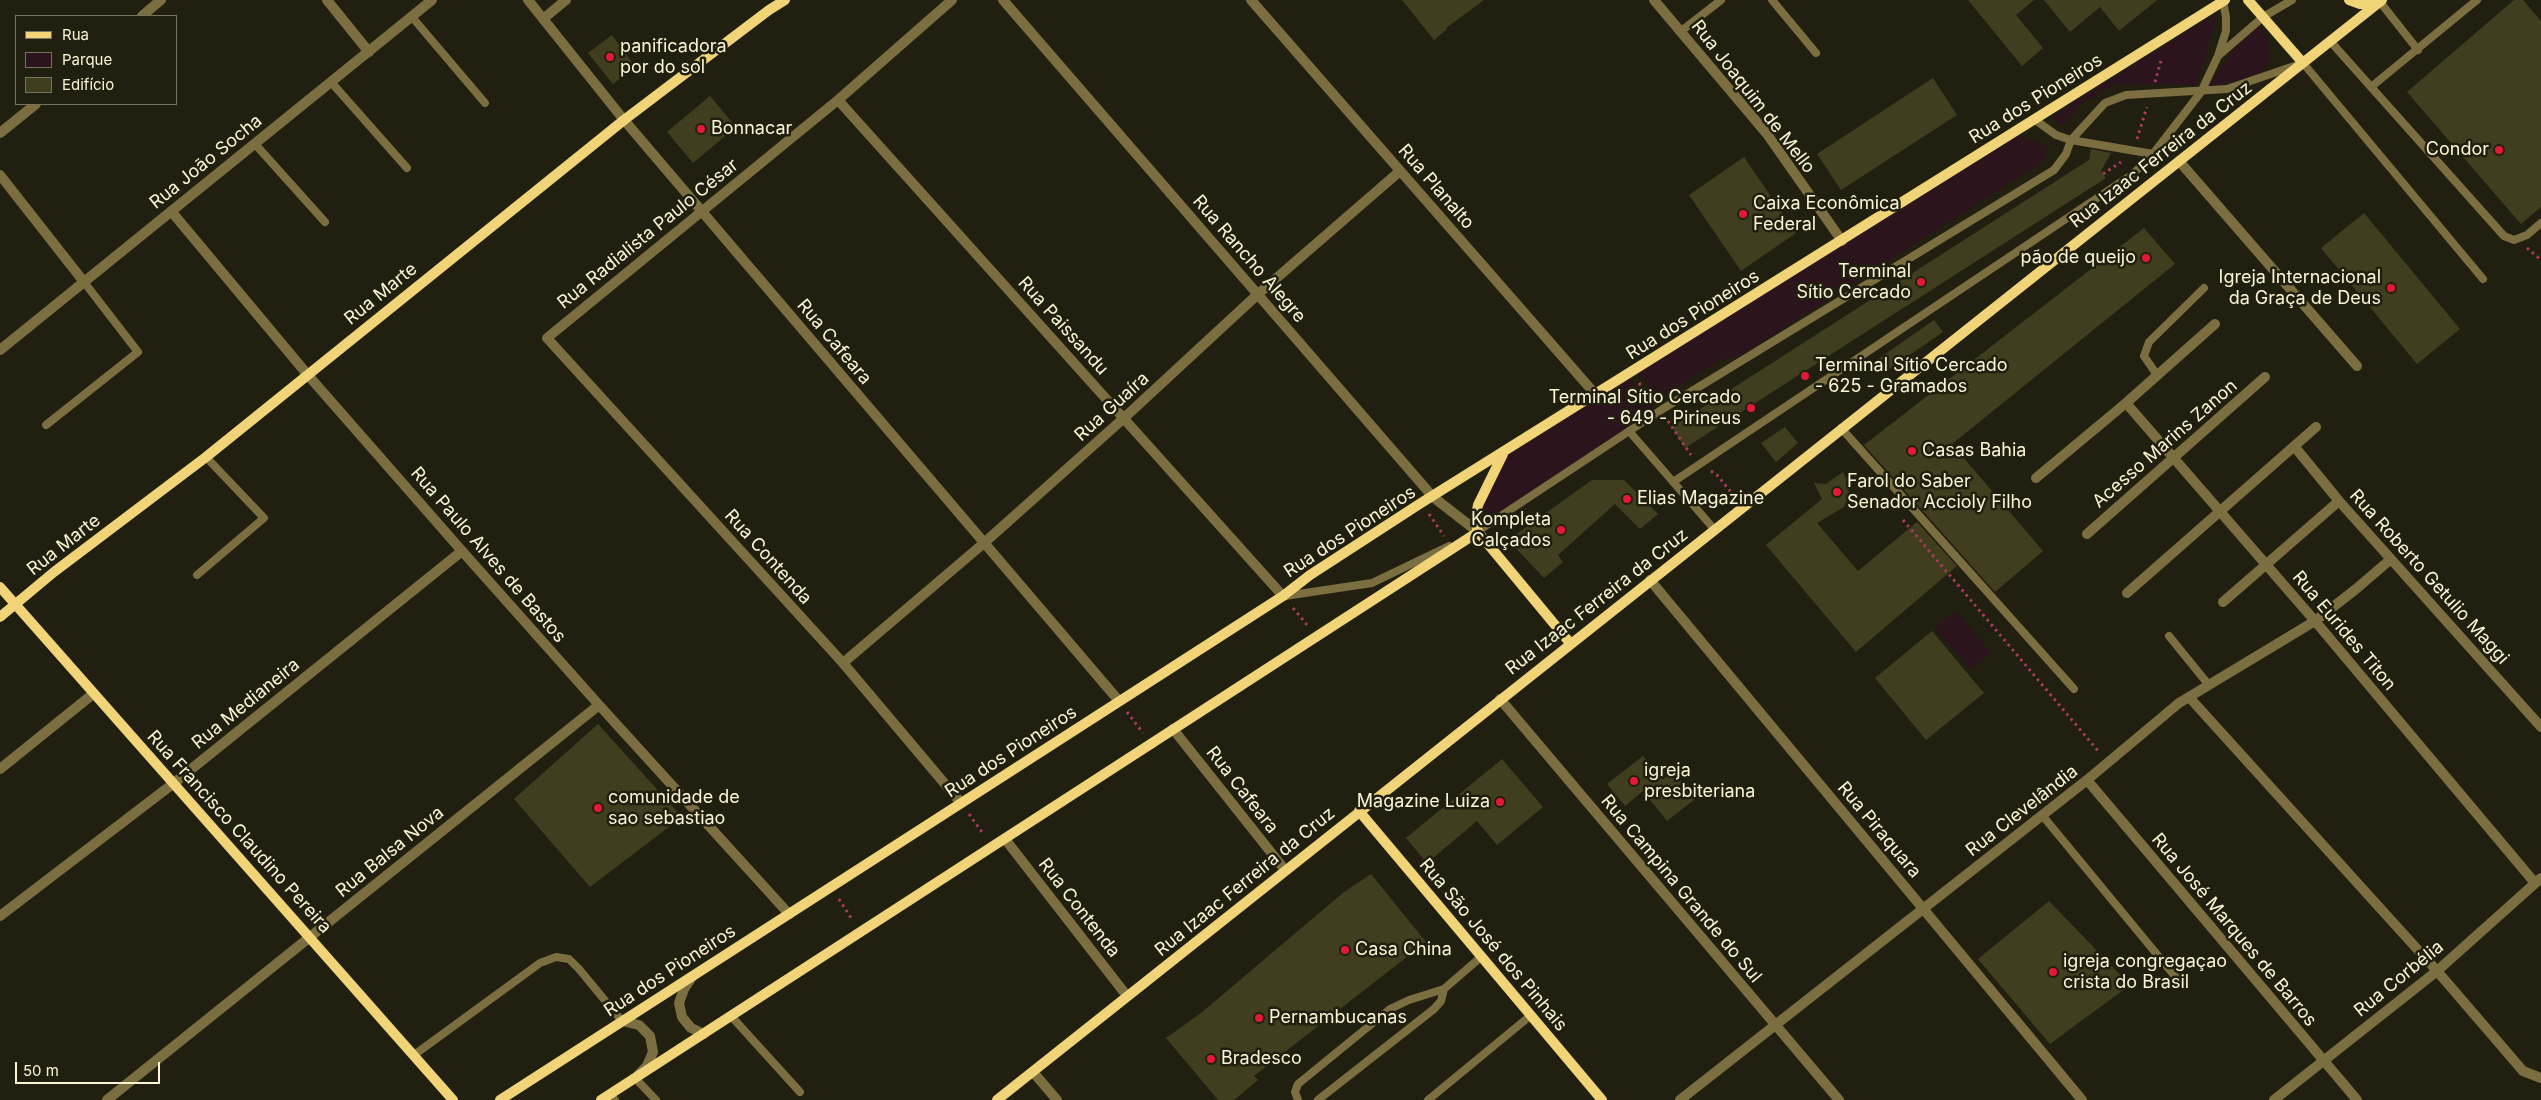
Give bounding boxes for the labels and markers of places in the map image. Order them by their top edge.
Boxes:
place label: panificadora por do sol [620,36,727,78]
marker: panificadora por do sol [604,51,616,63]
place label: Bonnacar [711,118,792,140]
marker: Bonnacar [695,123,707,135]
place label: Condor [2426,139,2489,161]
marker: Condor [2493,144,2505,156]
place label: Caixa Econômica Federal [1753,193,1900,235]
marker: Caixa Econômica Federal [1737,208,1749,220]
place label: pão de queijo [2021,247,2136,269]
marker: pão de queijo [2140,252,2152,264]
place label: Terminal Sítio Cercado [1796,261,1911,304]
place label: Igreja Internacional da Graça de Deus [2219,267,2381,310]
marker: Terminal Sítio Cercado [1915,276,1927,288]
marker: Igreja Internacional da Graça de Deus [2385,282,2397,294]
place label: Terminal Sítio Cercado - 625 - Gramados [1815,355,2008,398]
marker: Terminal Sítio Cercado - 625 - Gramados [1799,370,1811,382]
place label: Terminal Sítio Cercado - 649 - Pirineus [1548,387,1741,429]
marker: Terminal Sítio Cercado - 649 - Pirineus [1745,402,1757,414]
place label: Casas Bahia [1922,440,2026,462]
marker: Casas Bahia [1906,445,1918,457]
place label: Farol do Saber Senador Accioly Filho [1847,471,2032,514]
marker: Farol do Saber Senador Accioly Filho [1831,486,1843,498]
place label: Elias Magazine [1637,488,1764,510]
marker: Elias Magazine [1621,493,1633,505]
place label: Kompleta Calçados [1471,509,1551,552]
marker: Kompleta Calçados [1555,524,1567,536]
place label: igreja presbiteriana [1644,760,1755,802]
marker: igreja presbiteriana [1628,775,1640,787]
place label: comunidade de sao sebastiao [608,787,740,830]
place label: Magazine Luiza [1357,791,1490,813]
marker: Magazine Luiza [1494,796,1506,808]
marker: comunidade de sao sebastiao [592,802,604,814]
place label: Casa China [1355,939,1452,961]
marker: Casa China [1339,944,1351,956]
place label: igreja congregaçao crista do Brasil [2063,951,2227,994]
marker: igreja congregaçao crista do Brasil [2047,966,2059,978]
place label: Pernambucanas [1269,1007,1407,1029]
marker: Pernambucanas [1253,1012,1265,1024]
place label: Bradesco [1221,1048,1302,1070]
marker: Bradesco [1205,1053,1217,1065]

